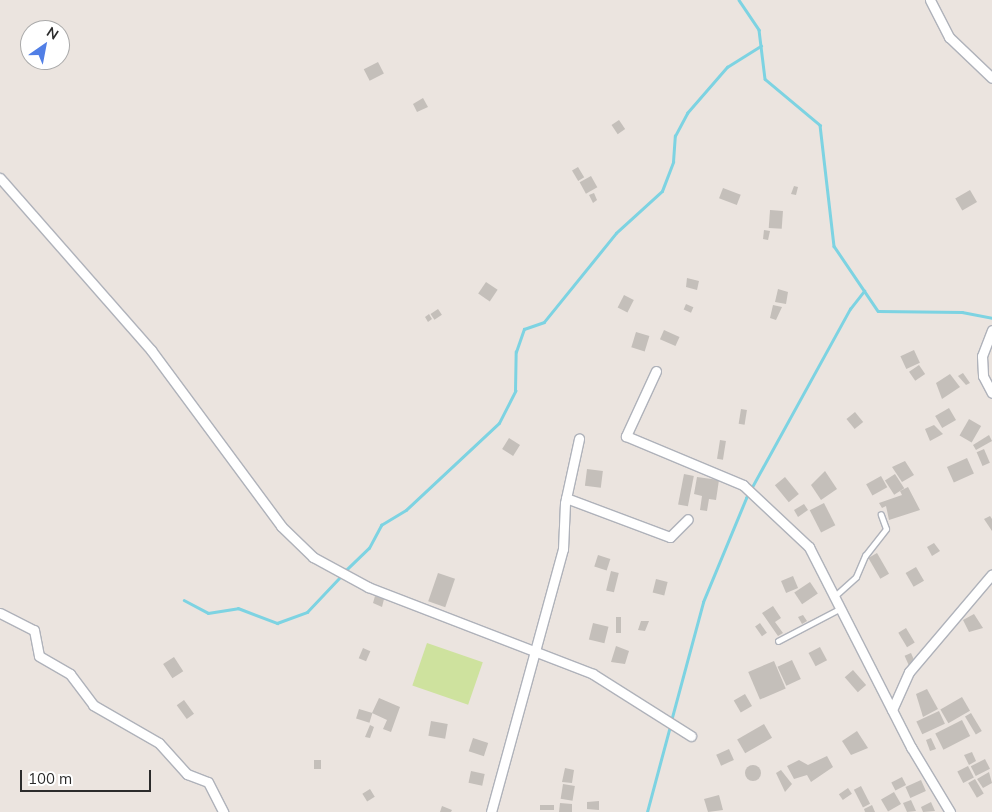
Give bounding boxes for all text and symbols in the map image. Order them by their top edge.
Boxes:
north arrow [20,20,70,70]
text: N [43,23,62,44]
scale bar [22,760,154,792]
text: 100 m [28,769,72,788]

